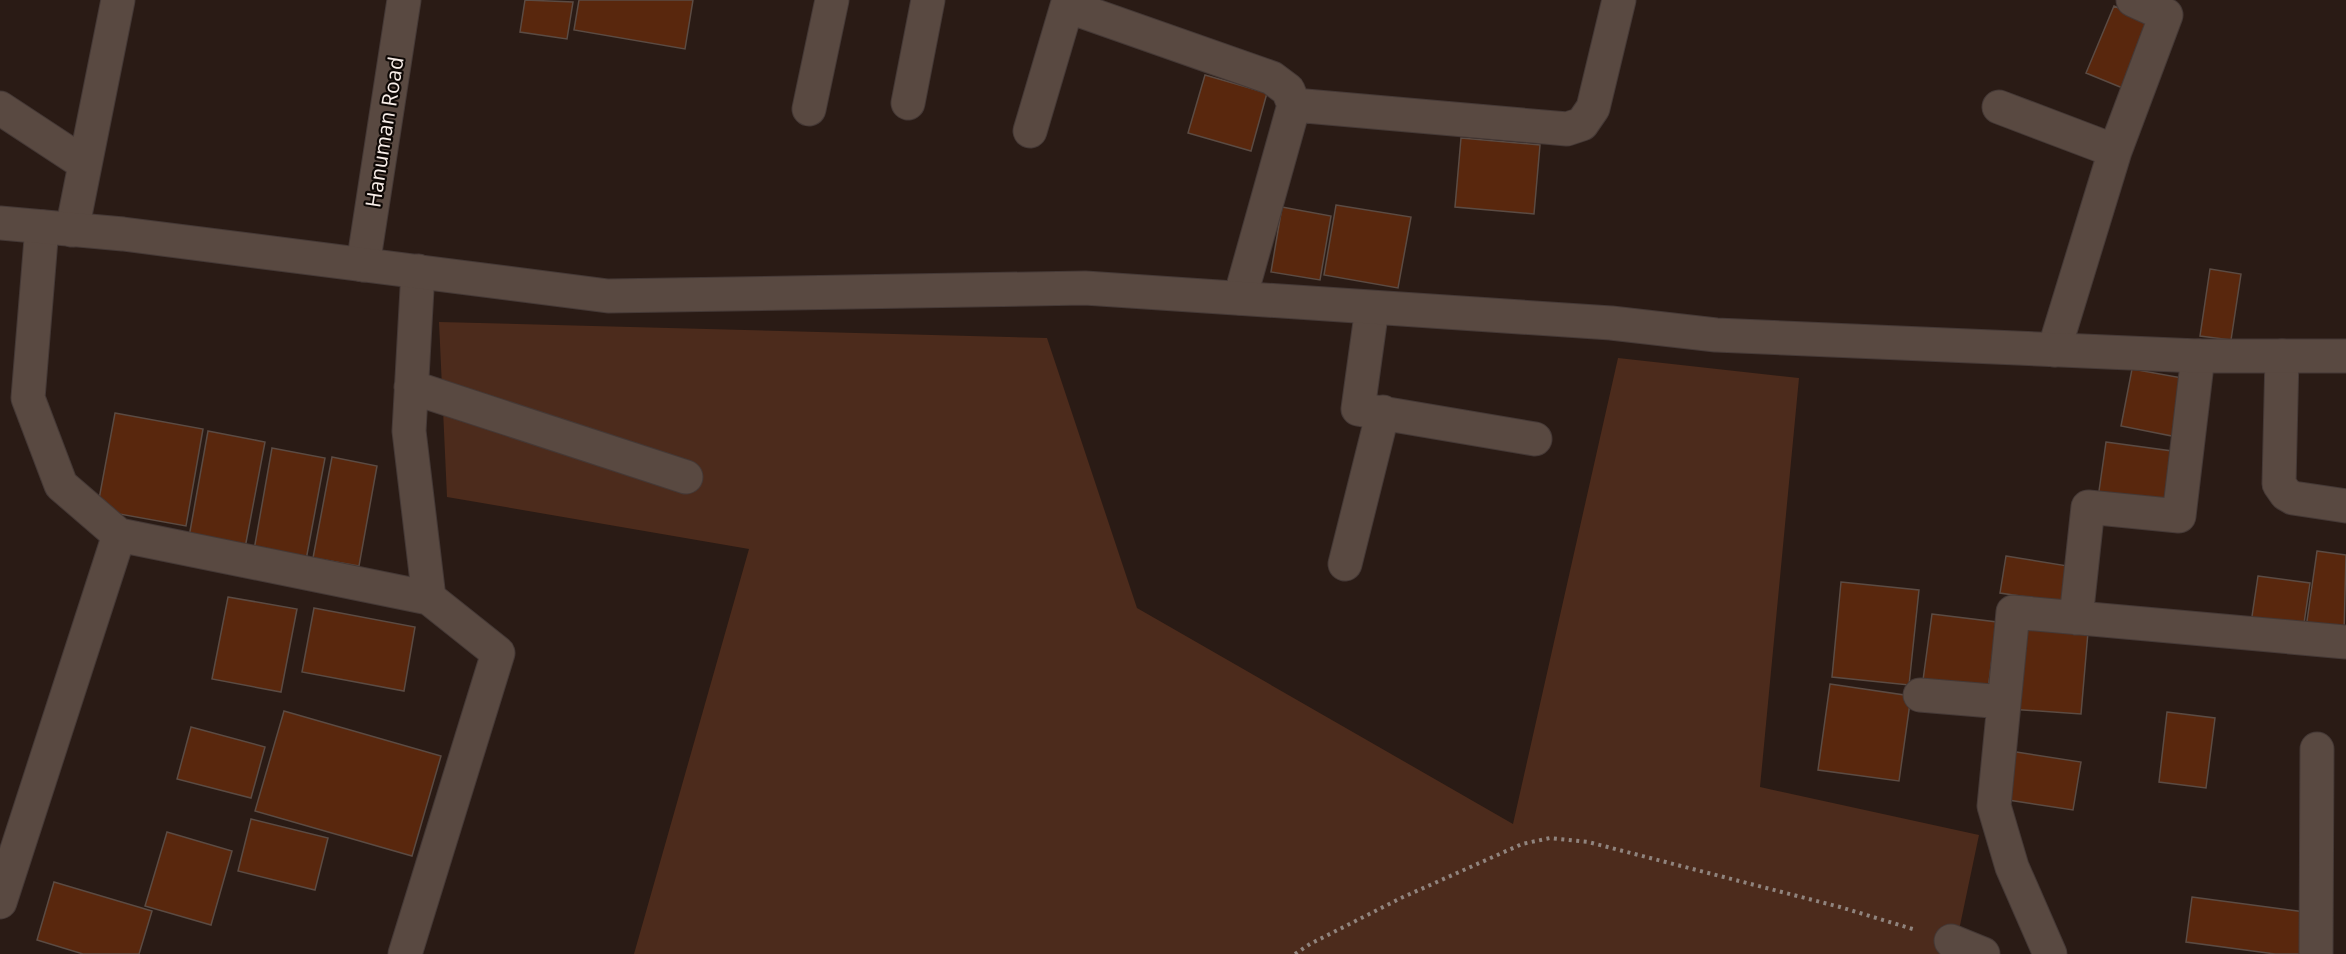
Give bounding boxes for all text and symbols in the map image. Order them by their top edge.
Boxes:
street label: Hanuman Road [358,55,410,209]

